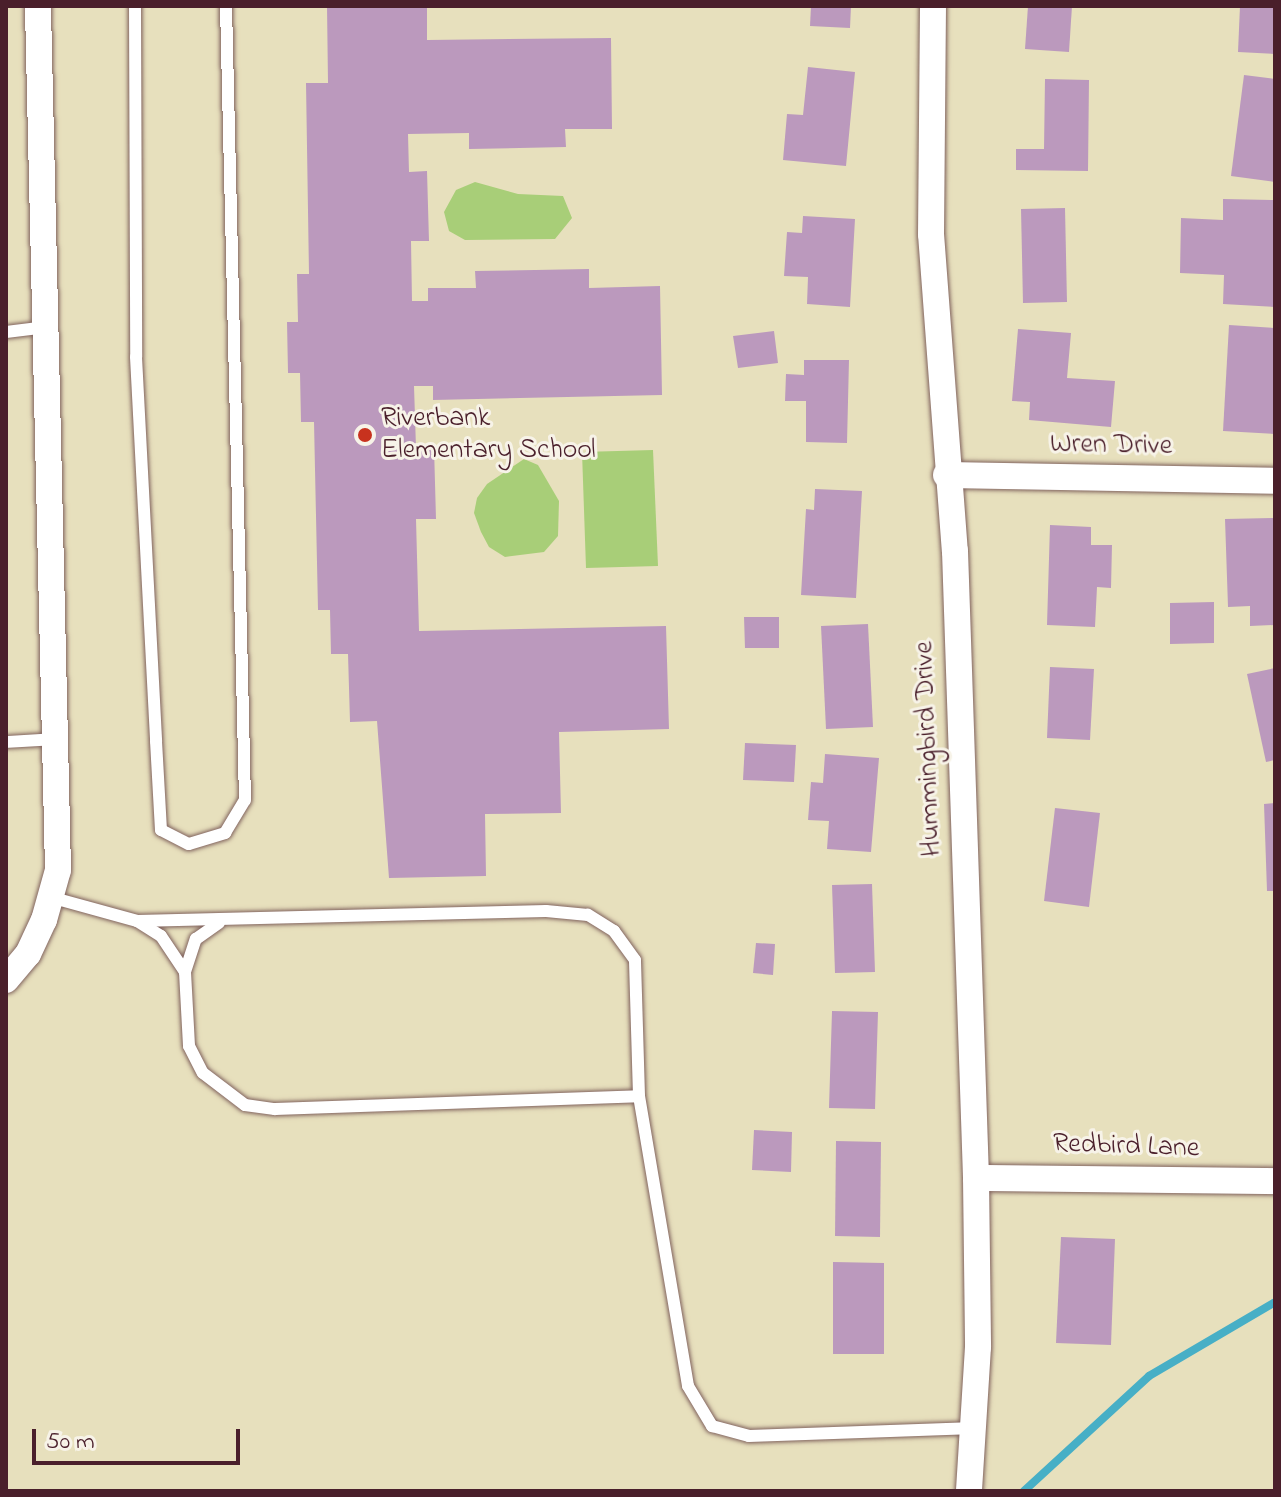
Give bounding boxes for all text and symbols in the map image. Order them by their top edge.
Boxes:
place label: Riverbank Elementary School [381,402,596,468]
marker: Riverbank Elementary School [356,426,374,444]
street label: Wren Drive [1050,428,1172,464]
street label: Hummingbird Drive [908,641,950,857]
street label: Redbird Lane [1052,1128,1200,1166]
scale bar [36,1413,244,1463]
text: 50 m [46,1425,95,1460]

